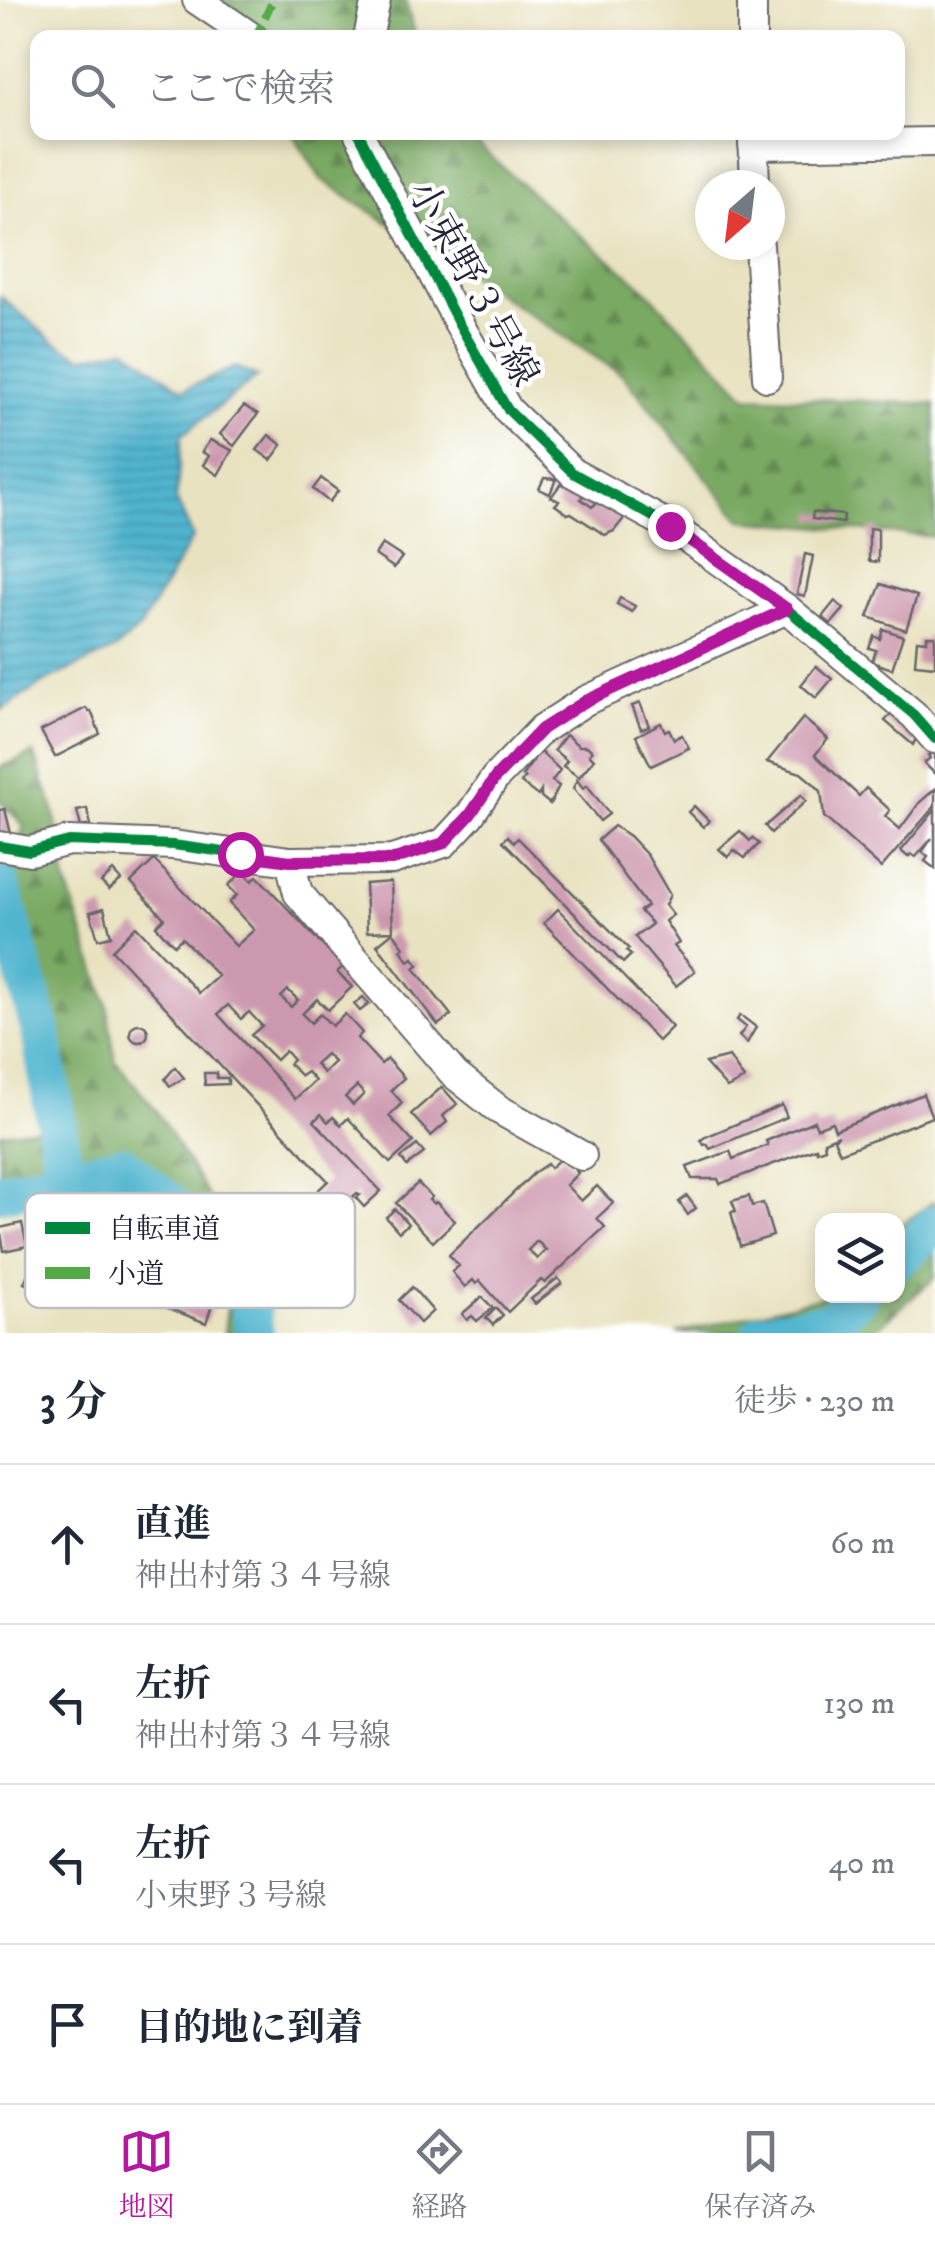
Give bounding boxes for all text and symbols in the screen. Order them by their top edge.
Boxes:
search box [30,30,905,140]
icon: search [65,58,120,113]
text: ここで検索 [145,66,335,114]
north arrow [695,170,785,260]
street label: 小束野３号線 [396,173,549,395]
route end [648,504,694,550]
route start [218,832,264,878]
legend [25,1193,355,1308]
text: 自転車道 [108,1212,220,1247]
map controls [815,1213,905,1303]
button: layers [815,1213,905,1303]
text: 小道 [108,1257,164,1292]
text: 3 分 [40,1377,107,1429]
text: 徒歩 · 230 m [734,1382,895,1422]
text: 直進 [135,1501,211,1549]
icon: ahead [40,1517,95,1572]
text: 60 m [830,1524,895,1564]
text: 神出村第３４号線 [135,1557,391,1597]
text: 左折 [135,1661,211,1709]
icon: left [40,1677,95,1732]
text: 130 m [823,1684,895,1724]
text: 神出村第３４号線 [135,1717,391,1757]
text: 左折 [135,1821,211,1869]
icon: left [40,1837,95,1892]
text: 40 m [828,1844,895,1884]
text: 小束野３号線 [135,1877,327,1917]
icon: arrive [40,1997,95,2052]
text: 目的地に到着 [135,2005,363,2053]
tab: 地図 [118,2124,175,2225]
tab: 経路 [411,2124,468,2225]
tab: 保存済み [704,2124,817,2225]

